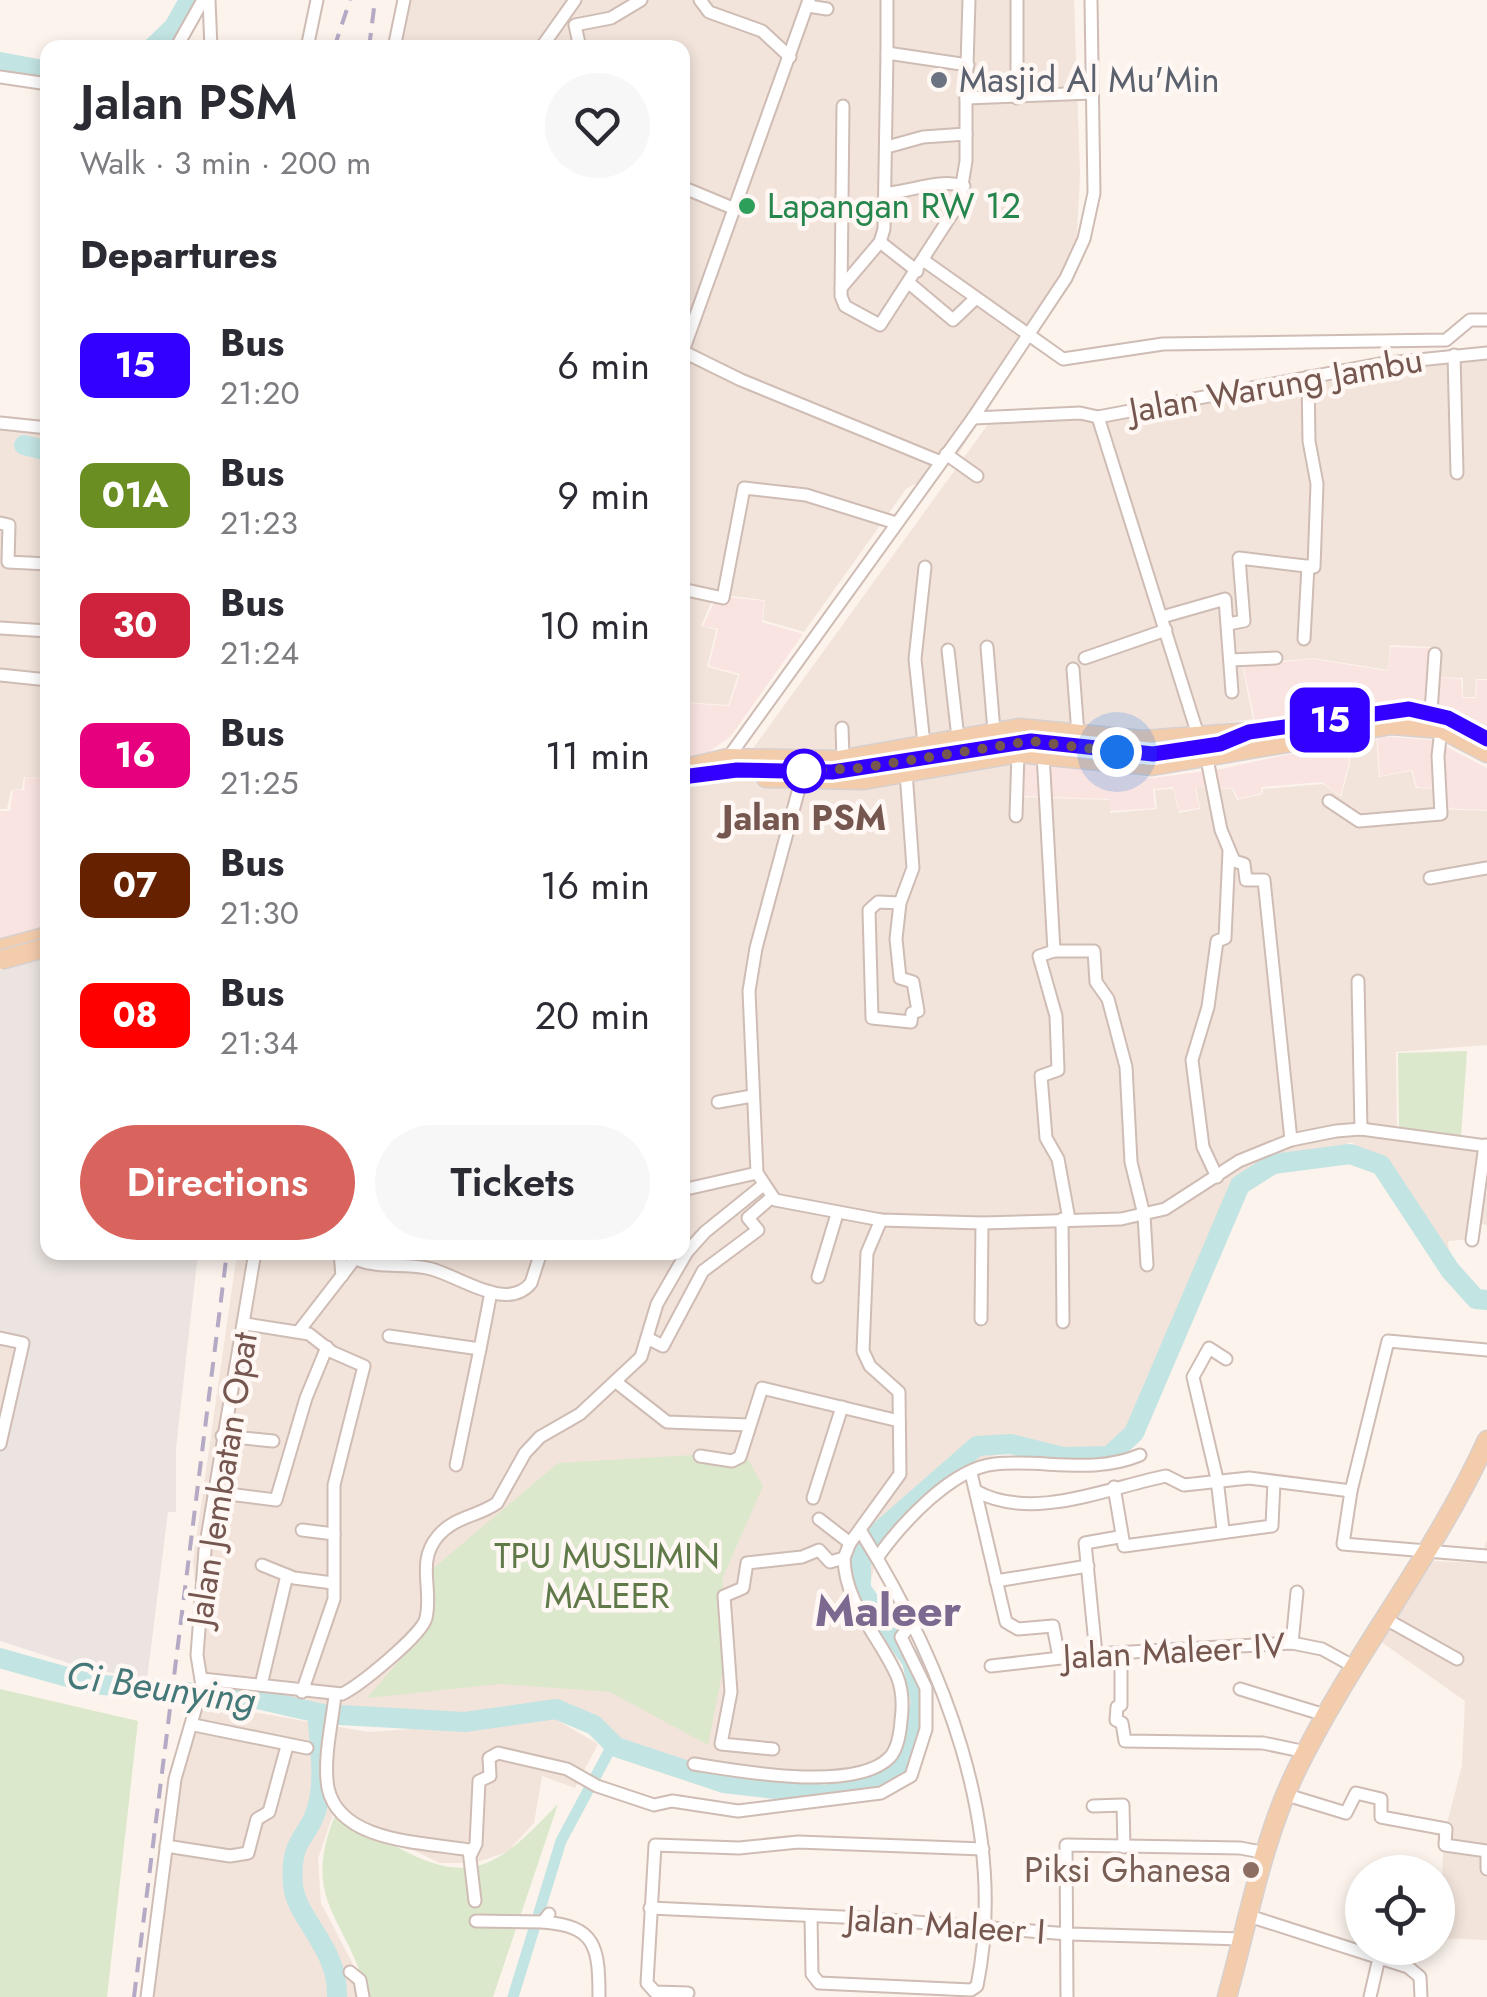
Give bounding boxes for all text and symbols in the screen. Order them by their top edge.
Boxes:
place label: Masjid Al Mu'Min [959,55,1220,105]
text: Jalan PSM [80,68,297,137]
marker: Masjid Al Mu'Min [928,69,950,91]
button: heart [545,73,650,178]
text: Walk · 3 min · 200 m [80,140,371,186]
place label: Lapangan RW 12 [767,181,1021,231]
marker: Lapangan RW 12 [736,195,758,217]
text: Departures [80,227,277,282]
text: Bus [220,315,284,370]
street label: Jalan Warung Jambu [1121,335,1427,436]
text: 6 min [557,338,650,393]
text: 15 [115,340,155,390]
text: 21:20 [220,370,300,416]
text: Bus [220,445,284,500]
text: 9 min [557,468,650,523]
text: 01A [102,470,168,520]
text: 21:23 [220,500,298,546]
text: Bus [220,575,284,630]
text: 10 min [539,598,650,653]
text: 30 [113,600,157,650]
text: 21:24 [220,630,299,676]
line badge: 15 [1285,688,1375,752]
text: 15 [1310,695,1350,745]
text: Bus [220,705,284,760]
your location [1092,727,1142,777]
text: 11 min [545,728,650,783]
text: 16 [114,730,156,780]
marker: Jalan PSM [783,750,825,792]
text: 21:25 [220,760,298,806]
place label: Jalan PSM [716,793,886,843]
text: Bus [220,835,284,890]
text: 16 min [540,858,650,913]
text: 07 [113,860,157,910]
text: 21:30 [220,890,299,936]
text: Bus [220,965,284,1020]
text: 20 min [535,988,650,1043]
text: 08 [112,990,158,1040]
text: 21:34 [220,1020,298,1066]
button: Directions [80,1125,355,1240]
button: Tickets [375,1125,650,1240]
street label: Jalan Jembatan Opat [173,1328,270,1633]
park label: TPU MUSLIMIN MALEER [494,1531,720,1621]
district label: Maleer [815,1578,962,1643]
street label: Jalan Maleer IV [1058,1620,1286,1682]
water label: Ci Beunying [63,1647,259,1727]
place label: Piksi Ghanesa [1024,1845,1231,1895]
map controls [1345,1855,1455,1965]
button: locate [1345,1855,1455,1965]
marker: Piksi Ghanesa [1240,1859,1262,1881]
street label: Jalan Maleer I [841,1893,1047,1957]

